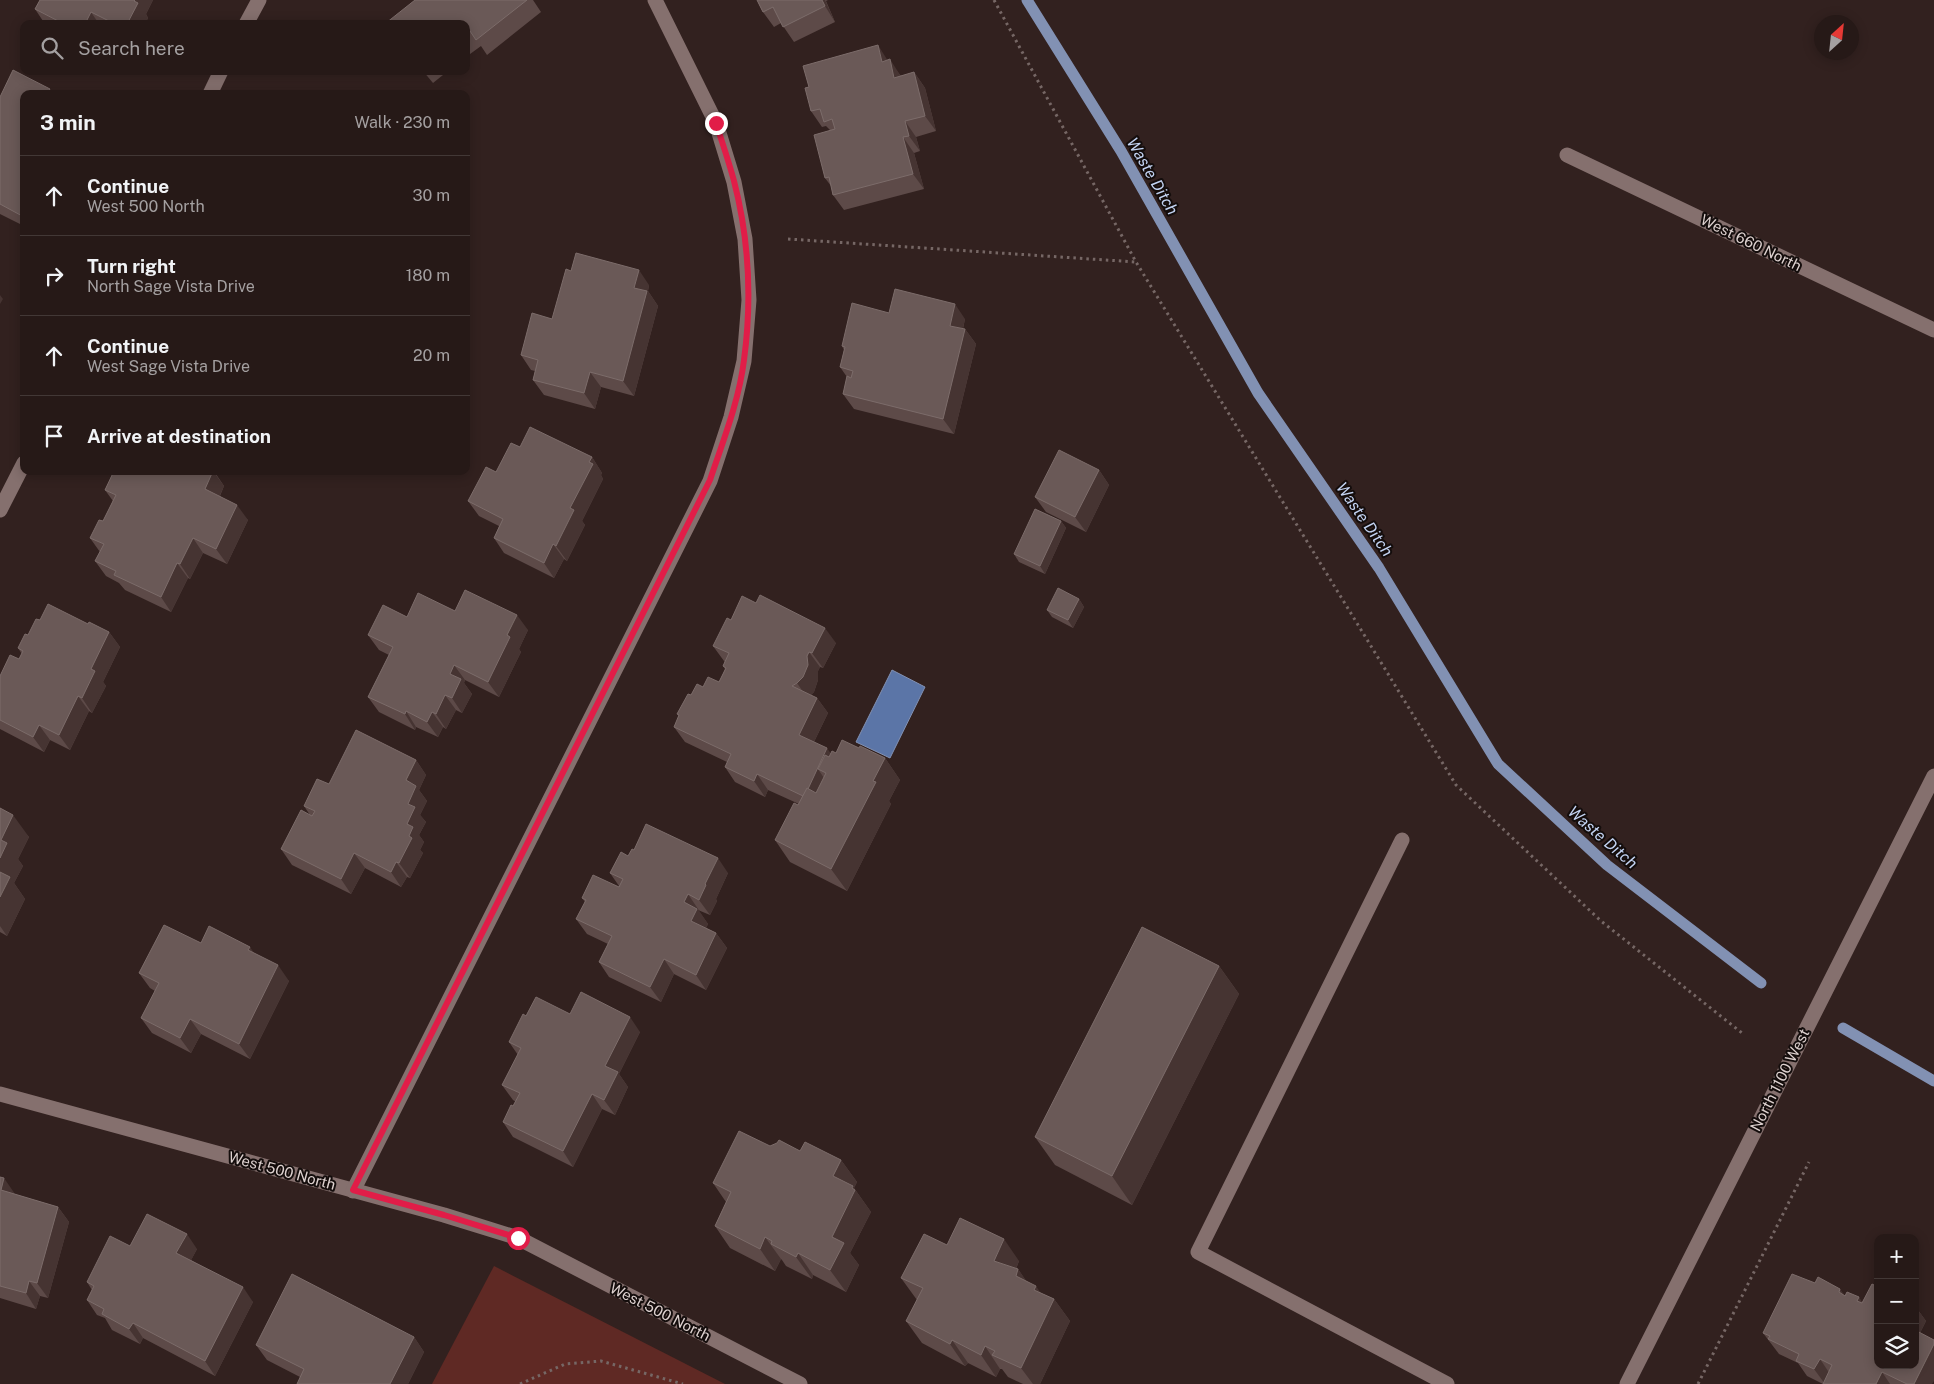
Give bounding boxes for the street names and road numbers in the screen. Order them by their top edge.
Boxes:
street label: West 660 North [1698,211,1804,274]
street label: North 1100 West [1746,1026,1813,1134]
street label: West 500 North [227,1148,338,1193]
street label: West 500 North [607,1279,713,1344]

